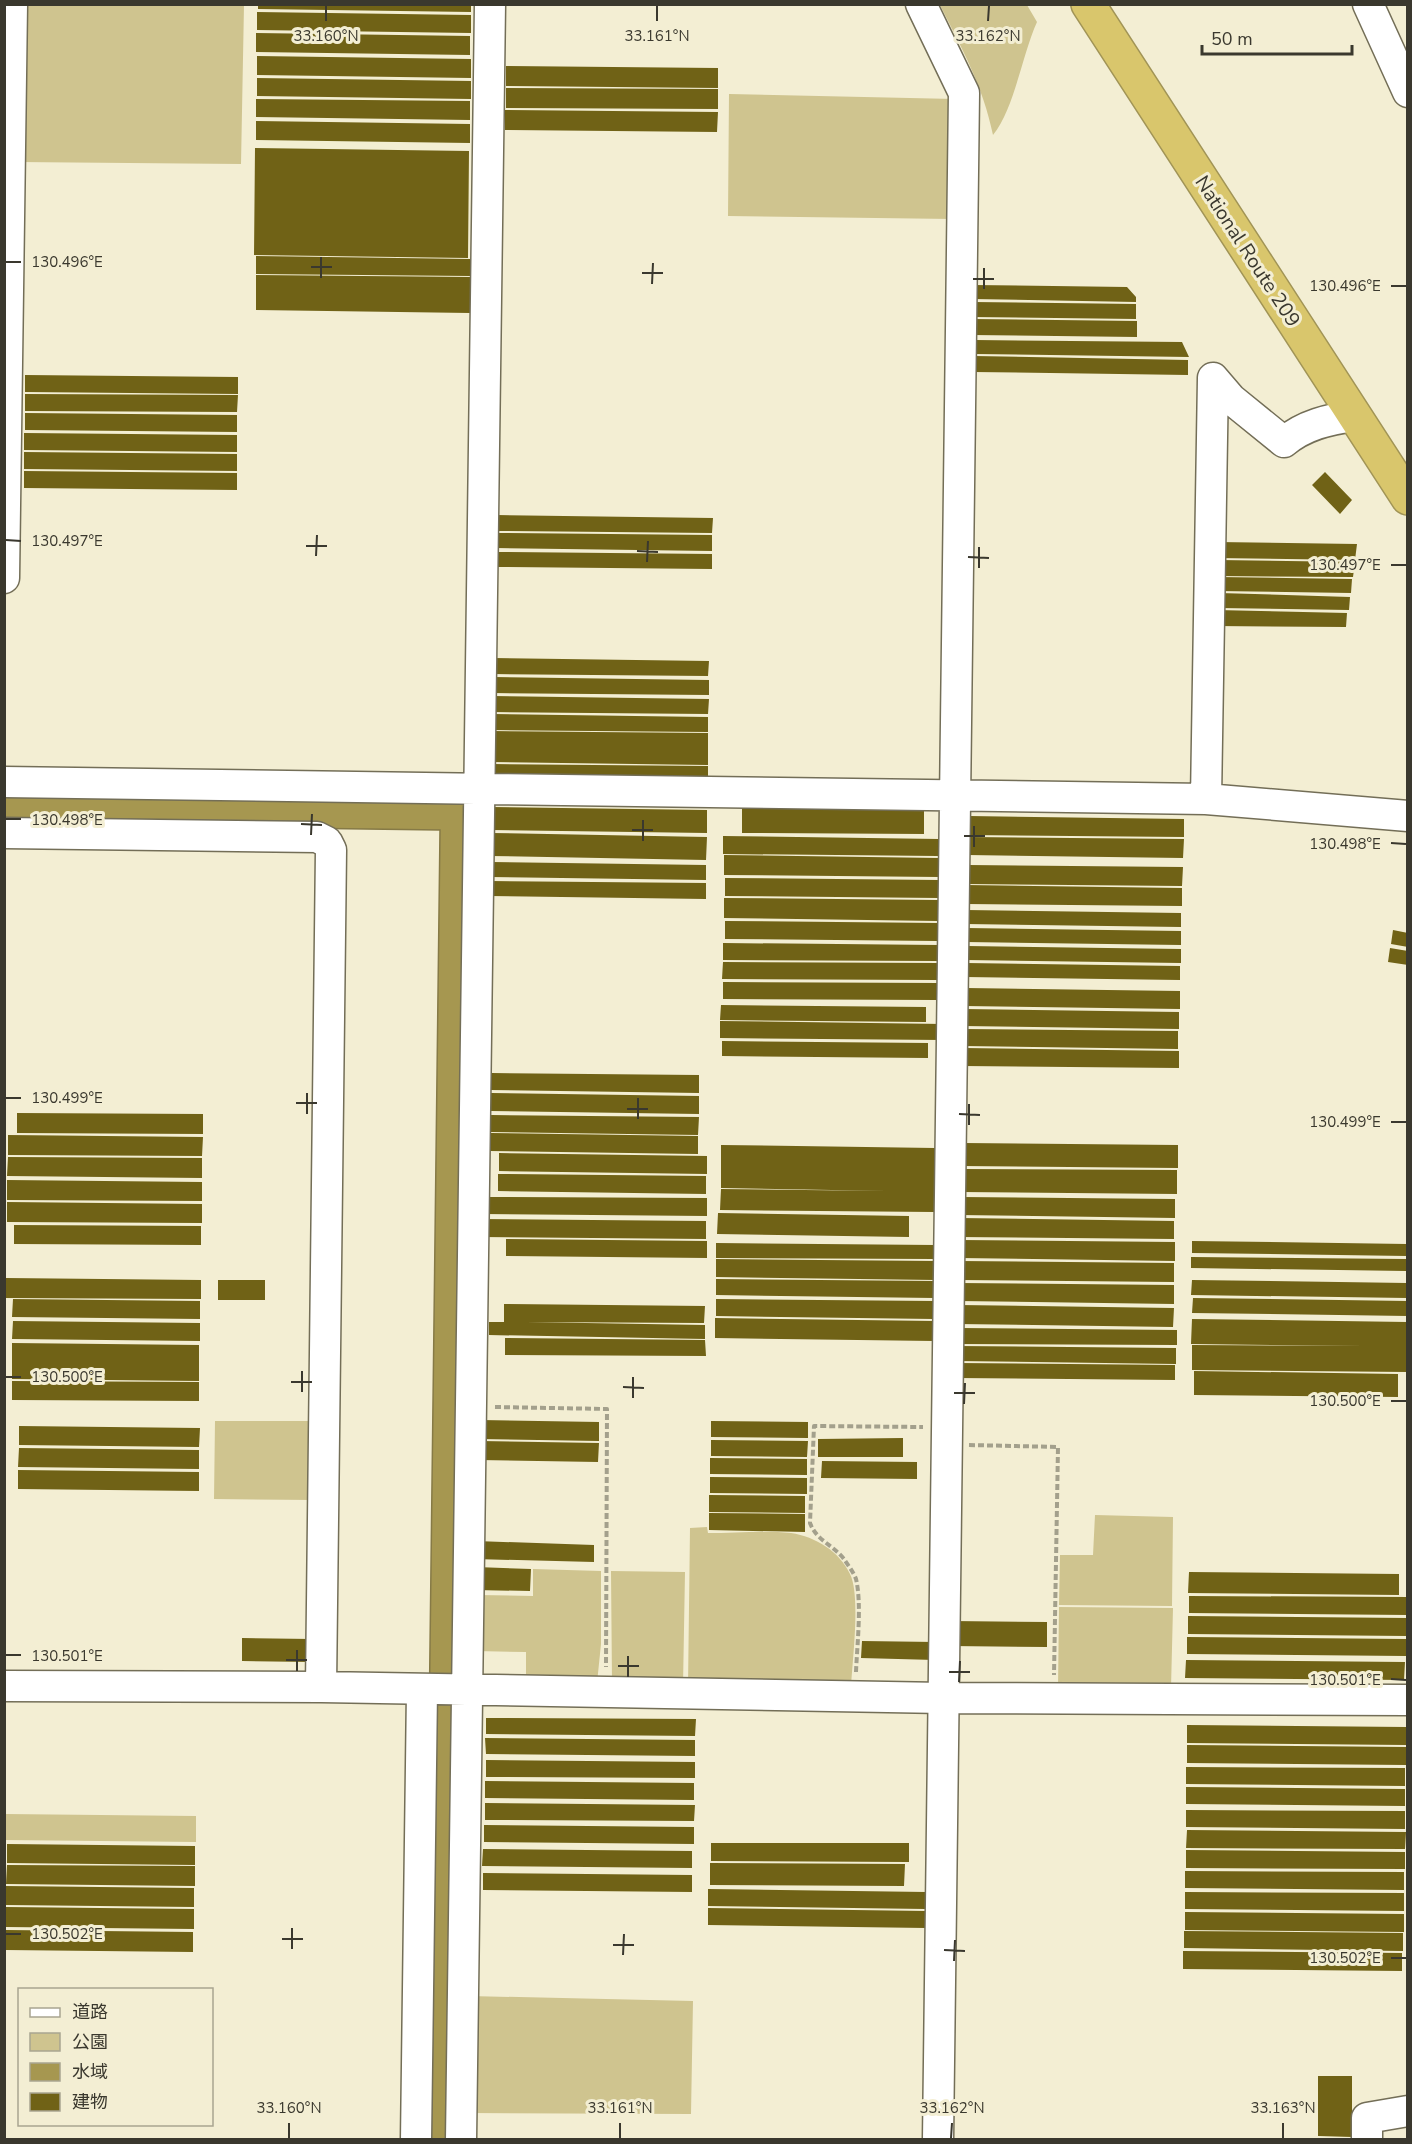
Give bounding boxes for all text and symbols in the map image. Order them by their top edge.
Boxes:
scale bar [1202,18,1352,56]
text: 33.160°N [293,26,359,46]
text: 33.161°N [624,26,690,46]
text: 33.162°N [955,26,1021,46]
text: 50 m [1211,27,1253,51]
street label: National Route 209 [1189,170,1307,332]
text: 130.496°E [31,252,103,272]
text: 130.496°E [1309,276,1381,296]
text: 130.497°E [31,531,103,551]
text: 130.497°E [1309,555,1381,575]
text: 130.498°E [31,810,103,830]
text: 130.498°E [1309,834,1381,854]
text: 130.499°E [31,1088,103,1108]
text: 130.499°E [1309,1112,1381,1132]
text: 130.500°E [31,1367,103,1387]
text: 130.500°E [1309,1391,1381,1411]
text: 130.501°E [31,1646,103,1666]
text: 130.501°E [1309,1670,1381,1690]
text: 130.502°E [31,1924,103,1944]
text: 130.502°E [1309,1948,1381,1968]
legend [18,1988,213,2126]
text: 道路 [72,2000,108,2024]
text: 公園 [72,2030,108,2054]
text: 水域 [72,2060,108,2084]
text: 建物 [72,2090,108,2114]
text: 33.160°N [256,2098,322,2118]
text: 33.161°N [587,2098,653,2118]
text: 33.162°N [919,2098,985,2118]
text: 33.163°N [1250,2098,1316,2118]

